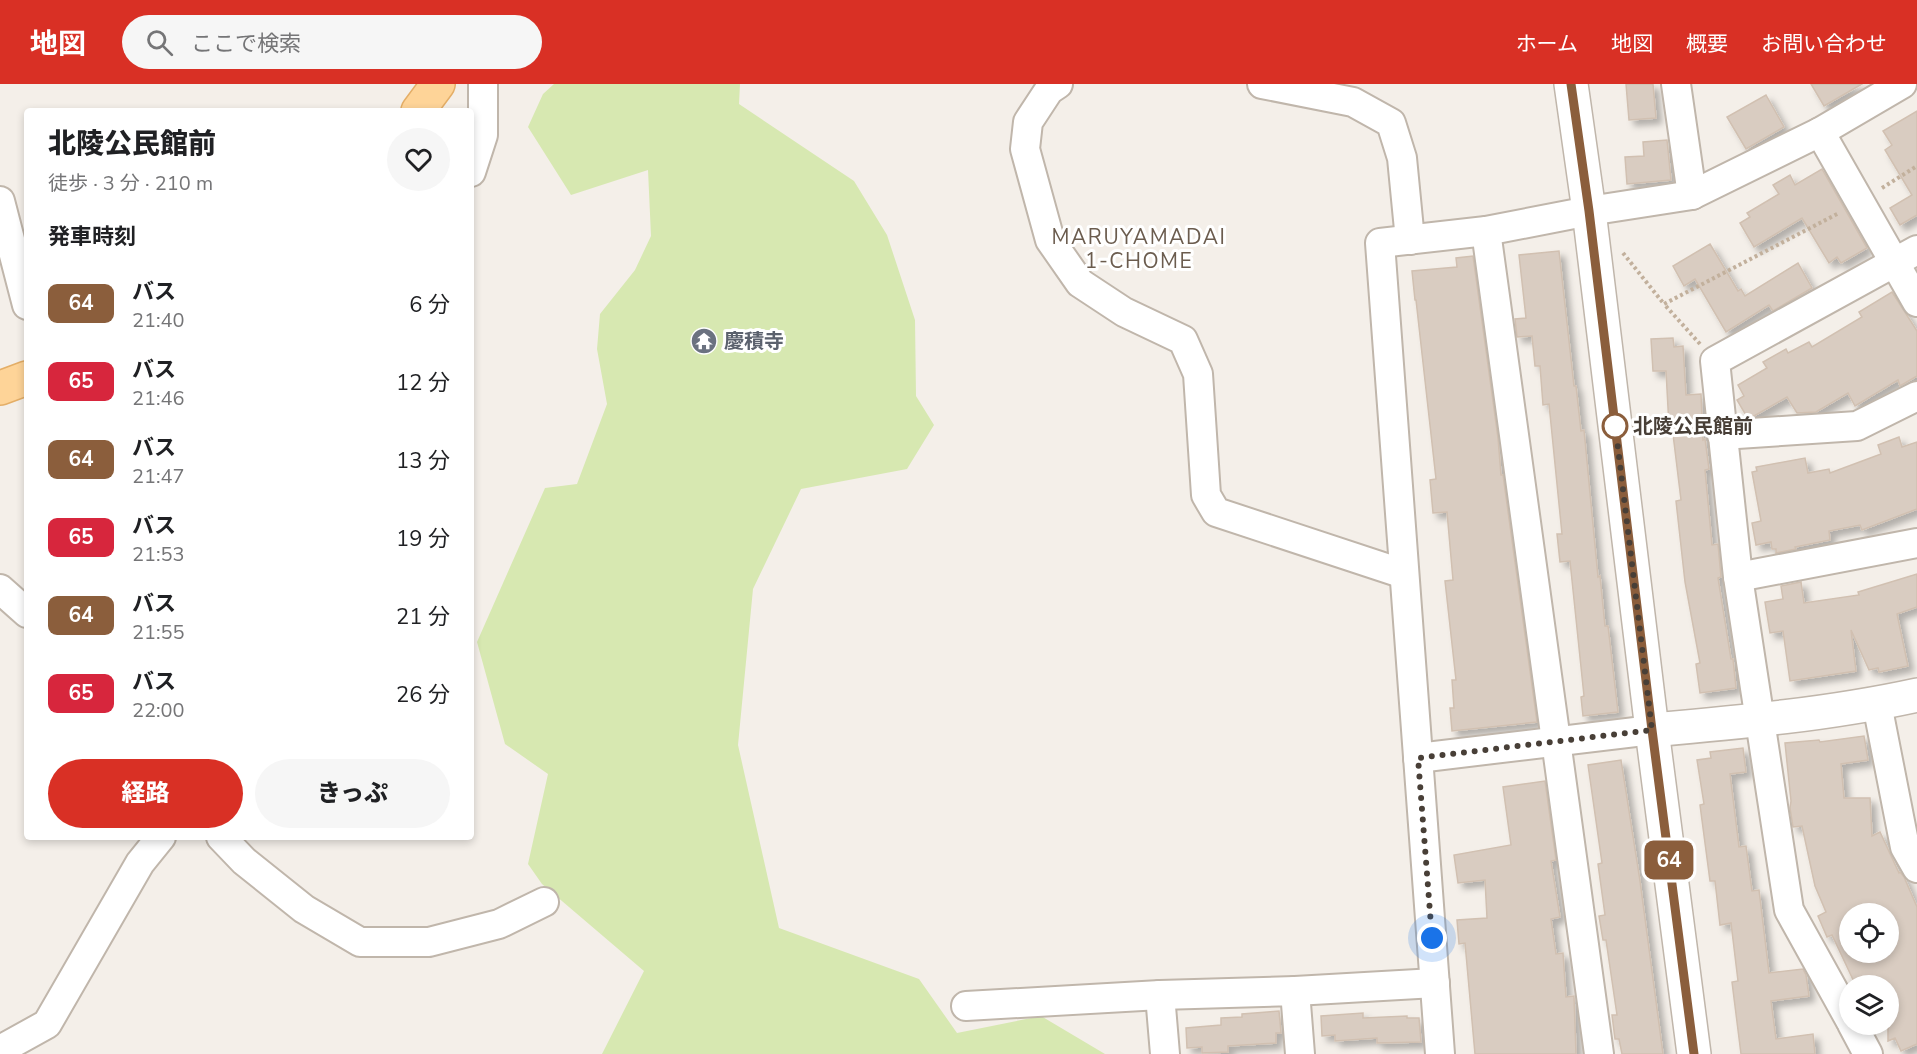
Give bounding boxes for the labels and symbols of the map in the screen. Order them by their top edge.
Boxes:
district label: MARUYAMADAI 1-CHOME [1052,223,1226,275]
temple icon: 慶積寺 [689,326,719,356]
place label: 慶積寺 [724,328,784,355]
marker: 北陵公民館前 [1602,413,1628,439]
place label: 北陵公民館前 [1633,413,1753,440]
line badge: 64 [1642,840,1696,880]
your location [1417,923,1447,953]

